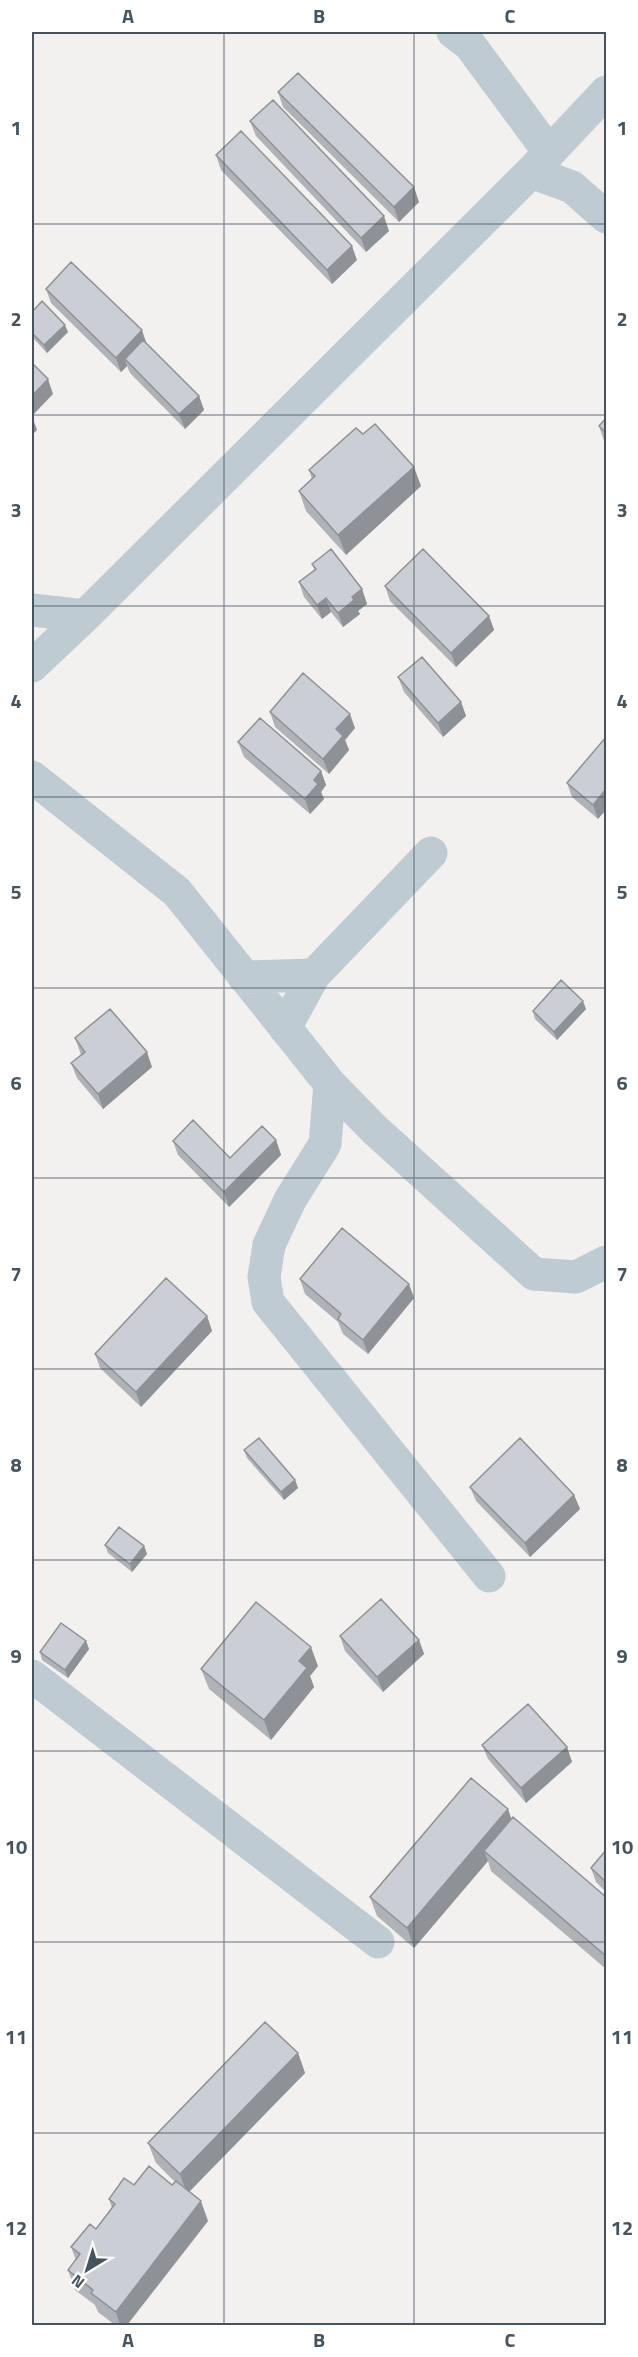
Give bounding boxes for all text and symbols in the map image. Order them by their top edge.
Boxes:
text: A [122,0,134,31]
text: B [313,0,325,31]
text: C [505,0,516,31]
text: 1 [10,112,22,143]
text: 1 [616,112,628,143]
text: 2 [10,303,22,334]
text: 2 [616,303,628,334]
text: 3 [10,494,22,525]
text: 3 [616,494,628,525]
text: 4 [10,685,22,716]
text: 4 [616,685,628,716]
text: 5 [10,876,22,907]
text: 5 [616,876,628,907]
text: 6 [10,1067,22,1098]
text: 6 [616,1067,628,1098]
text: 7 [10,1258,22,1289]
text: 7 [616,1258,628,1289]
text: 8 [10,1449,22,1480]
text: 8 [616,1449,628,1480]
text: 9 [10,1640,22,1671]
text: 9 [616,1640,628,1671]
text: 10 [5,1831,27,1862]
text: 10 [611,1831,633,1862]
text: 11 [5,2021,27,2052]
text: 11 [611,2021,633,2052]
text: 12 [5,2212,27,2243]
text: 12 [611,2212,633,2243]
north arrow [57,2240,117,2300]
text: N [66,2269,90,2295]
text: A [122,2324,134,2355]
text: B [313,2324,325,2355]
text: C [505,2324,516,2355]

